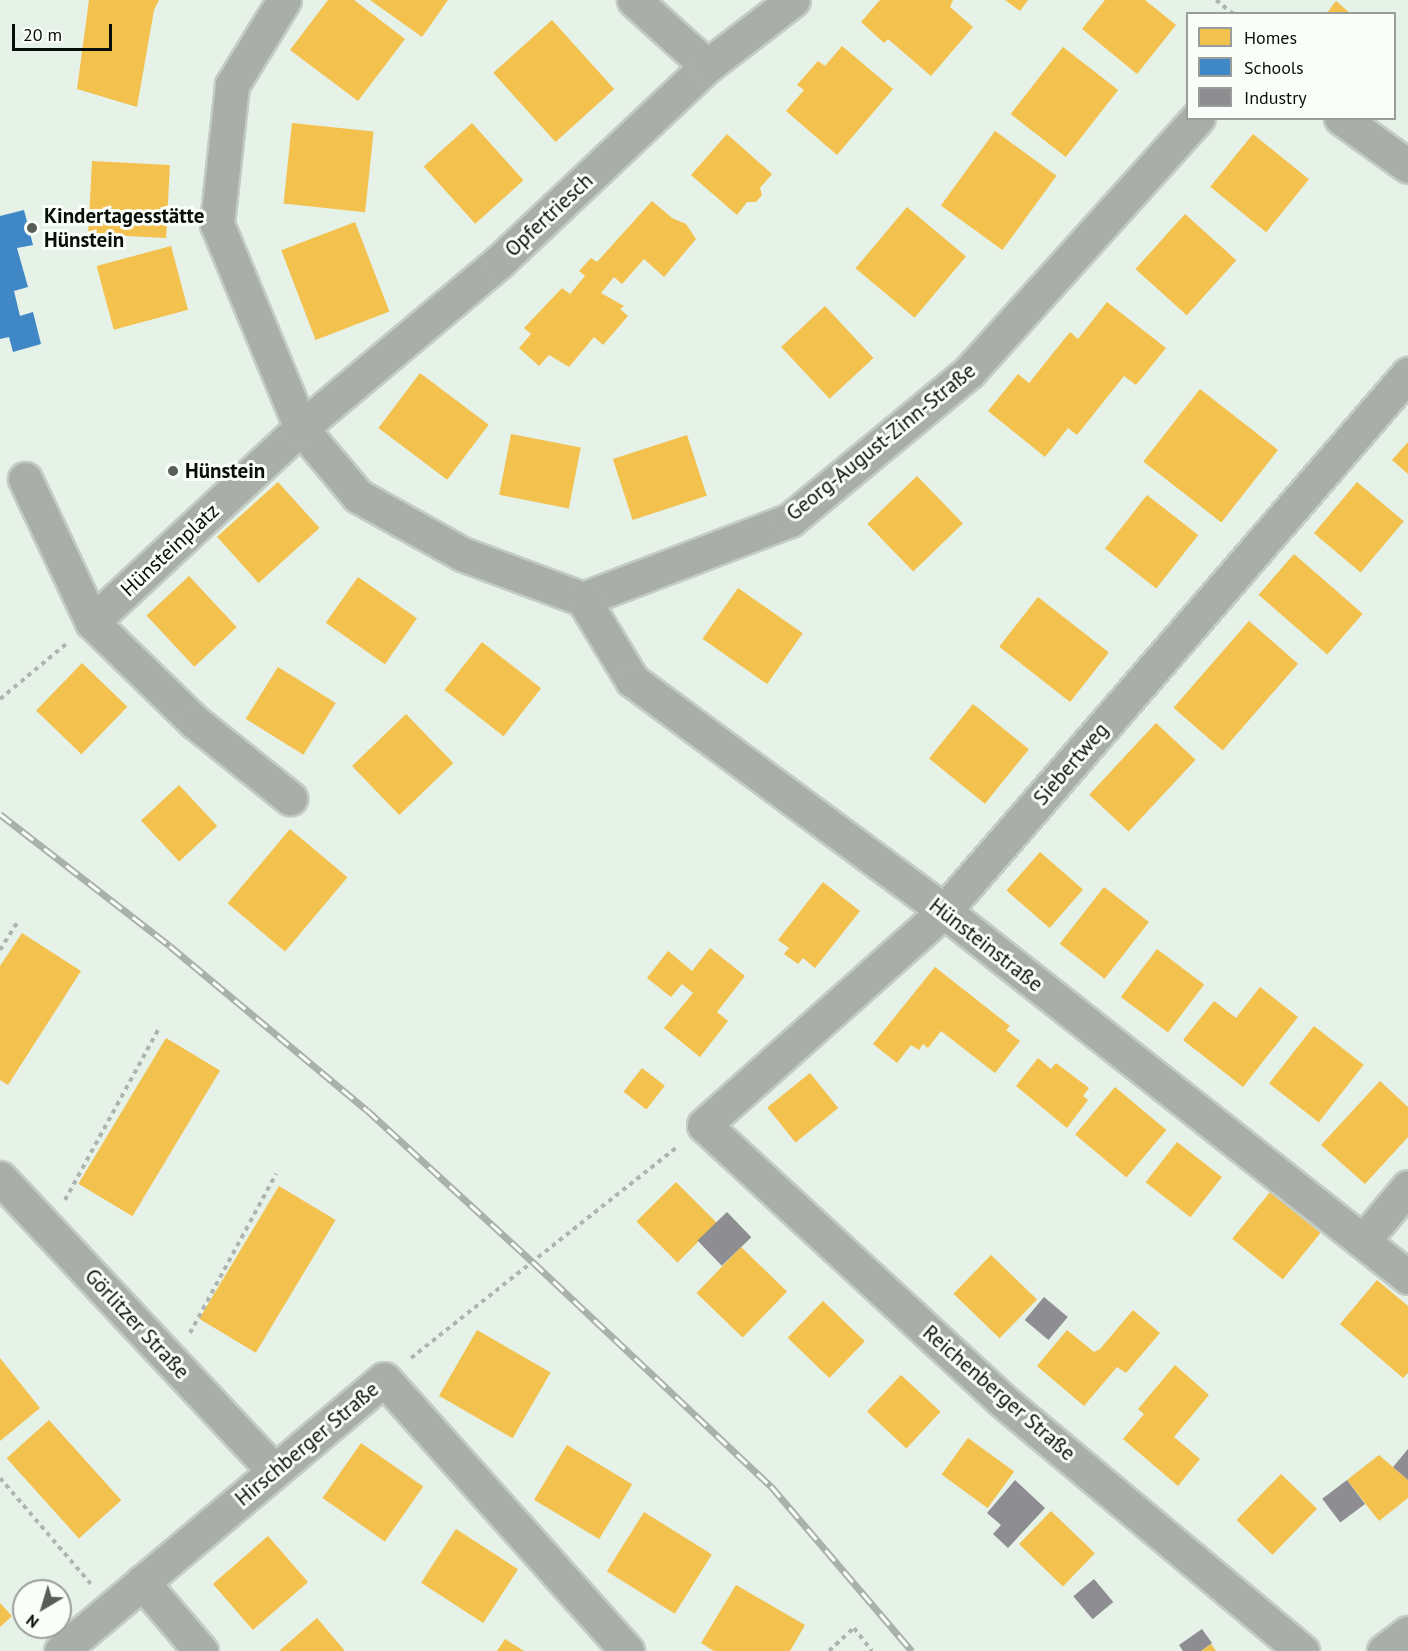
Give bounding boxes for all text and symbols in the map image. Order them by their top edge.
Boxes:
scale bar [15,12,116,50]
legend [1186,12,1396,120]
text: 20 m [23,23,62,46]
text: Homes [1244,26,1297,49]
text: Schools [1244,56,1304,79]
text: Industry [1244,86,1307,109]
street label: Opfertriesch [500,168,598,262]
place label: Kindertagesstätte Hünstein [44,203,204,253]
marker: Kindertagesstätte Hünstein [25,221,39,235]
street label: Georg-August-Zinn-Straße [781,358,981,526]
place label: Hünstein [185,458,265,484]
marker: Hünstein [166,464,180,478]
street label: Hünsteinplatz [116,498,224,602]
street label: Siebertweg [1028,718,1114,810]
street label: Hünsteinstraße [924,893,1048,997]
street label: Görlitzer Straße [80,1264,194,1384]
street label: Reichenberger Straße [918,1320,1080,1466]
street label: Hirschberger Straße [230,1377,384,1511]
north arrow [12,1579,72,1639]
text: N [22,1610,42,1633]

